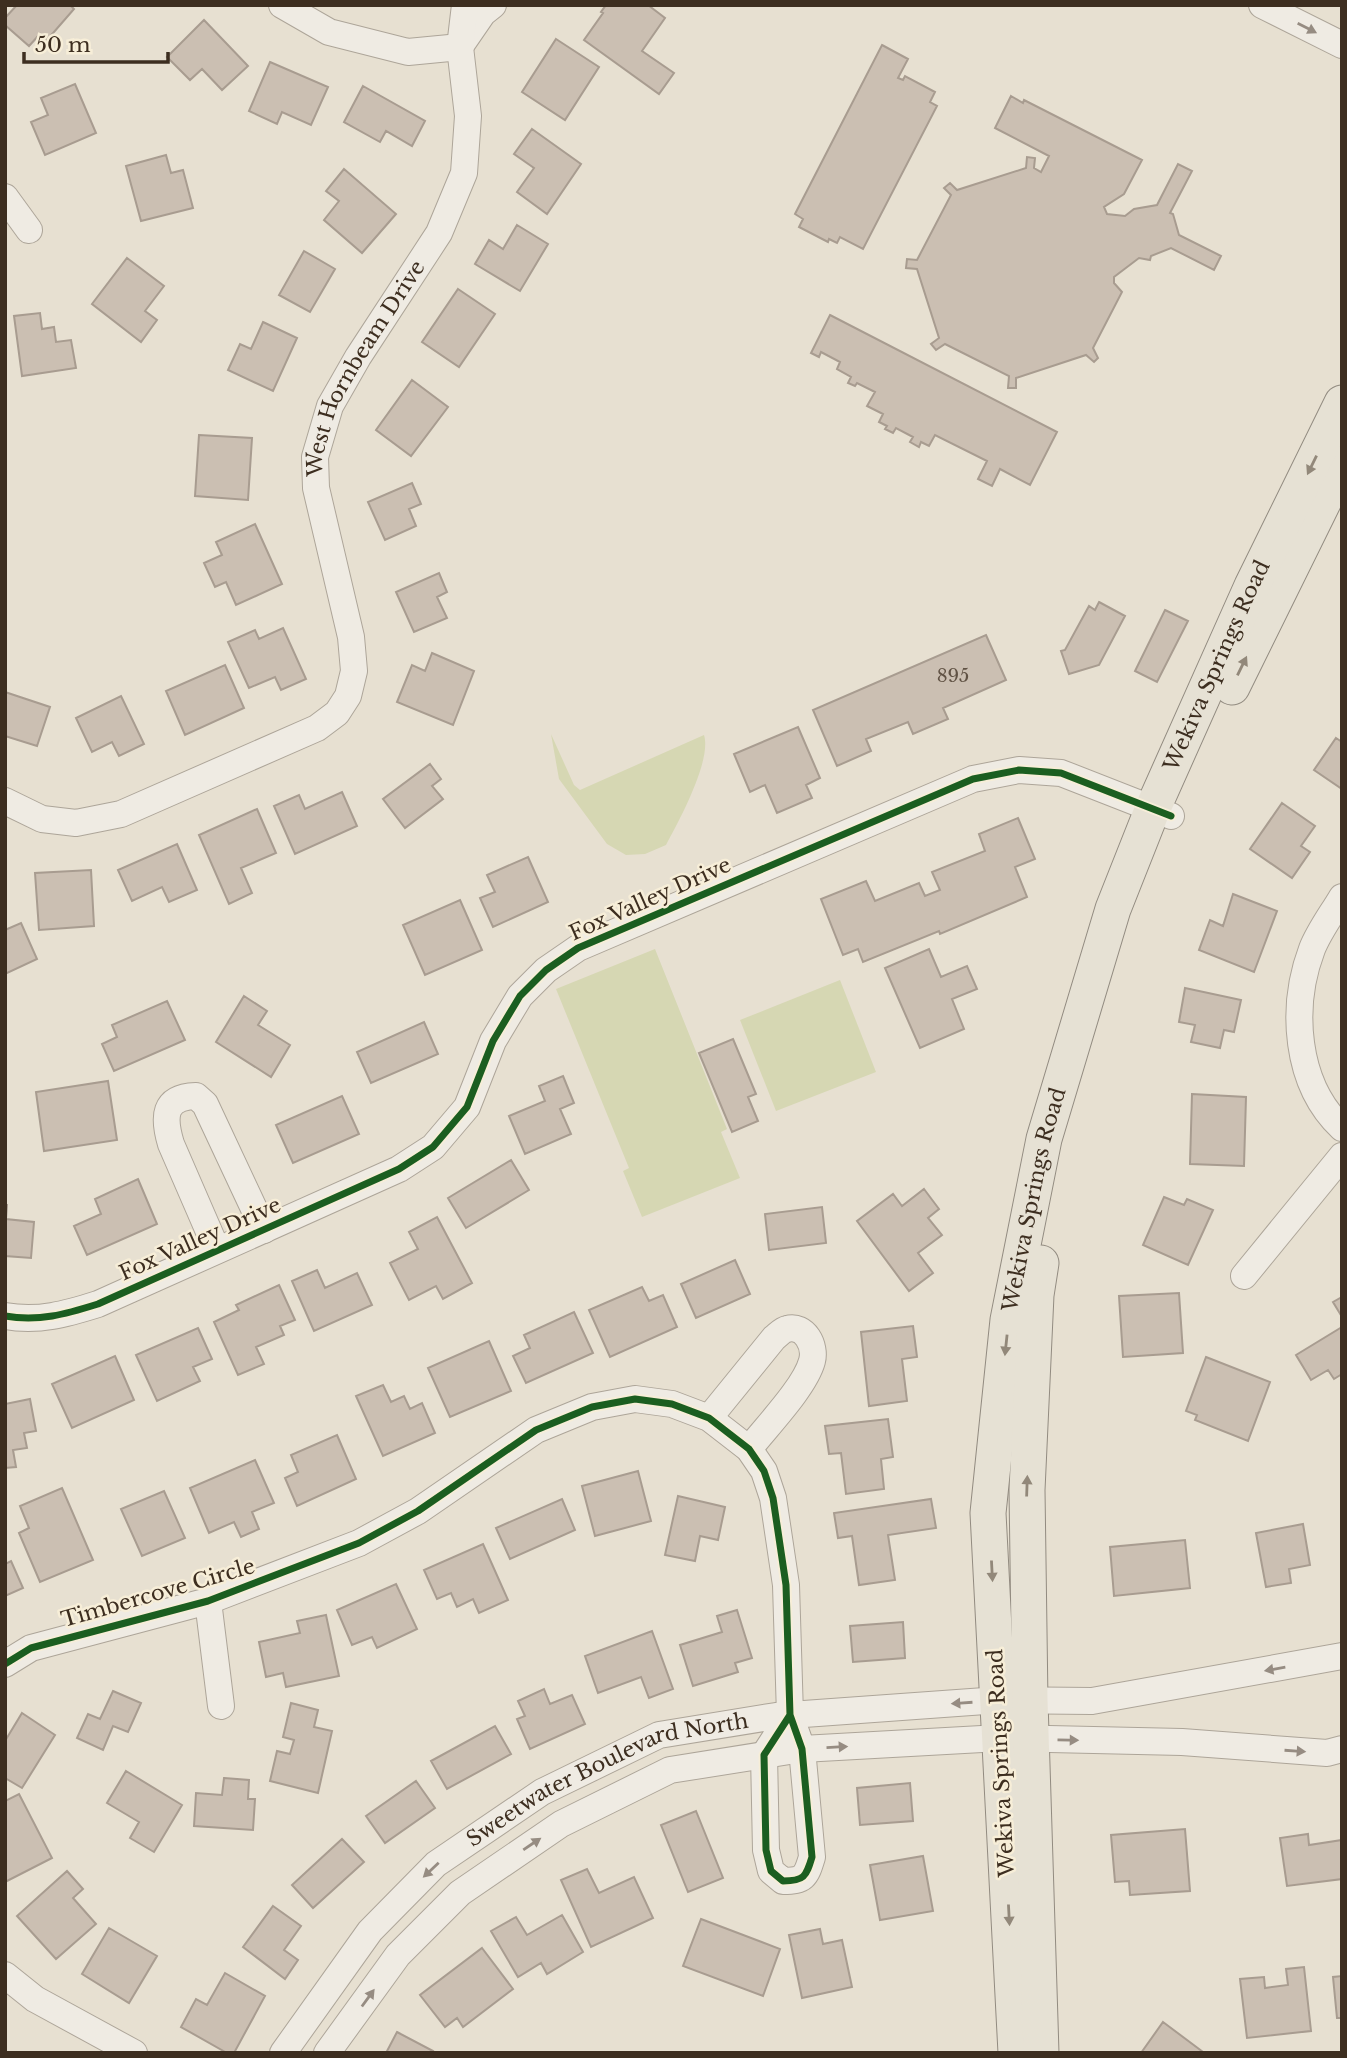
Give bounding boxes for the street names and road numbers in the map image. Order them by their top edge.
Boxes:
street label: West Hornbeam Drive [302,255,431,478]
street label: Wekiva Springs Road [1158,556,1276,776]
street label: Fox Valley Drive [565,852,735,946]
street label: Wekiva Springs Road [997,1084,1072,1315]
street label: Fox Valley Drive [115,1192,285,1286]
street label: Timbercove Circle [58,1553,258,1633]
street label: Wekiva Springs Road [982,1648,1020,1879]
street label: Sweetwater Boulevard North [461,1708,750,1852]

